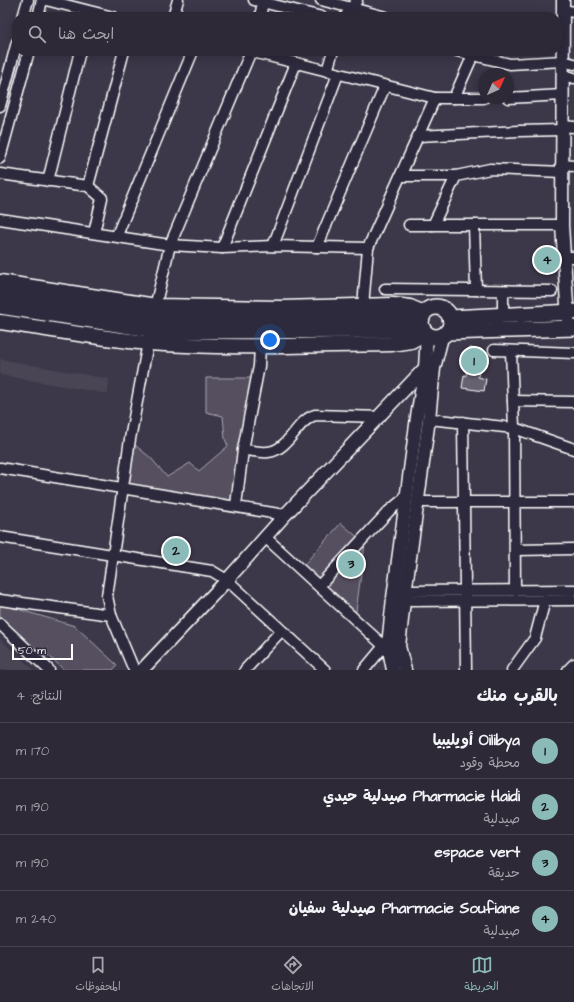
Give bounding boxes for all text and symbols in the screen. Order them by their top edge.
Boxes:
search box [12,12,562,56]
icon: search [26,23,48,45]
text: ابحث هنا [58,24,114,45]
north arrow [478,68,514,104]
pin: 4 [534,245,560,275]
your location [260,330,280,350]
pin: 1 [461,346,487,376]
pin: 2 [163,536,189,566]
pin: 3 [338,549,364,579]
scale bar [12,642,73,661]
text: 50 m [18,643,46,658]
text: بالقرب منك [477,684,558,708]
text: النتائج: 4 [16,687,62,705]
text: Oilibya أويليبيا [433,730,520,751]
text: 170 m [16,742,49,760]
text: 1 [544,742,546,760]
text: محطة وقود [460,754,520,772]
text: Pharmacie Haidi صيدلية حيدي [323,786,520,807]
text: 190 m [16,798,49,816]
text: 2 [541,798,549,816]
text: صيدلية [483,810,520,828]
text: espace vert [435,842,520,863]
text: 190 m [16,854,49,872]
text: 3 [542,854,548,872]
text: حديقة [488,864,520,882]
text: Pharmacie Soufiane صيدلية سفيان [289,898,520,919]
text: 240 m [16,910,56,928]
text: 4 [541,910,549,928]
text: صيدلية [483,922,520,940]
tab: المحفوظات [75,954,121,996]
tab: الاتجاهات [271,954,314,996]
tab: الخريطة [464,954,499,996]

